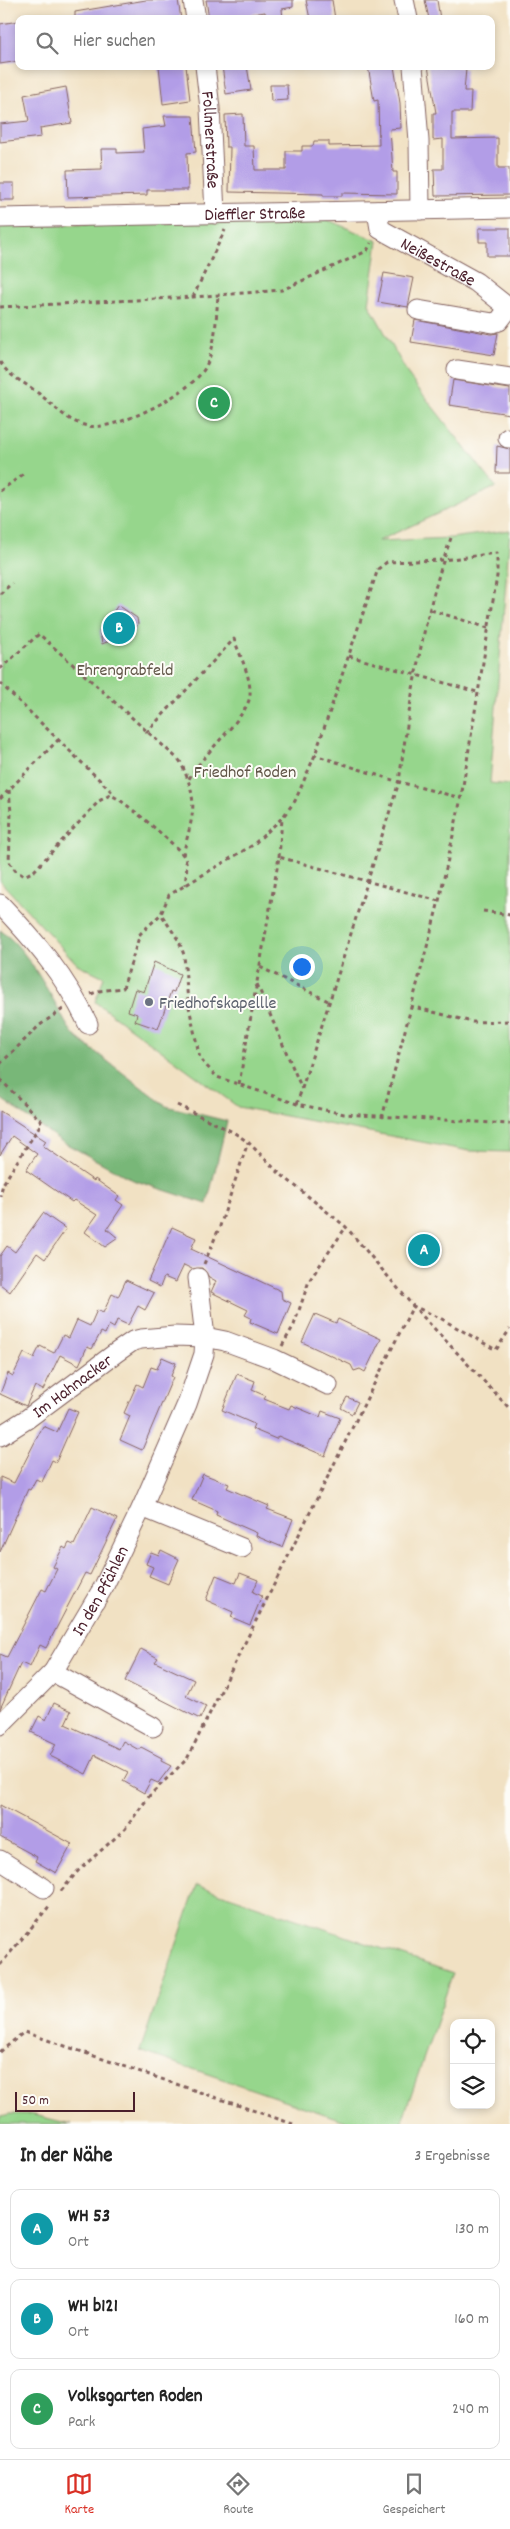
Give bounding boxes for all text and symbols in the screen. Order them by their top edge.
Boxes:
search box [15,15,495,70]
icon: search [33,29,61,57]
text: Hier suchen [73,29,156,56]
street label: Follmerstraße [193,90,224,189]
street label: Dieffler Straße [204,202,306,229]
street label: Neißestraße [395,233,479,294]
pin: C [198,384,230,422]
pin: B [103,609,135,647]
park label: Ehrengrabfeld [76,659,174,684]
park label: Friedhof Roden [194,761,296,786]
your location [289,954,315,980]
place label: Friedhofskapellle [159,992,276,1017]
marker: Friedhofskapellle [143,996,155,1008]
pin: A [408,1231,440,1269]
street label: Im Hahnacker [28,1349,119,1426]
street label: In den Pfählen [67,1542,136,1641]
map controls [450,2019,495,2109]
button: locate [450,2019,495,2064]
button: layers [450,2064,495,2109]
scale bar [15,2089,135,2112]
text: 50 m [22,2091,49,2111]
text: In der Nähe [20,2142,112,2172]
text: 3 Ergebnisse [414,2145,490,2168]
text: WH 53 [68,2204,110,2231]
text: A [33,2218,41,2241]
text: 130 m [455,2218,489,2241]
text: Ort [68,2231,89,2254]
text: WH b121 [68,2294,118,2321]
text: B [33,2308,41,2331]
text: 160 m [454,2308,489,2331]
text: Ort [68,2321,89,2344]
text: Volksgarten Roden [68,2384,202,2411]
text: C [33,2398,41,2421]
text: 240 m [452,2398,489,2421]
text: Park [68,2411,95,2434]
tab: Karte [65,2470,94,2520]
tab: Route [223,2470,254,2520]
tab: Gespeichert [383,2470,445,2520]

